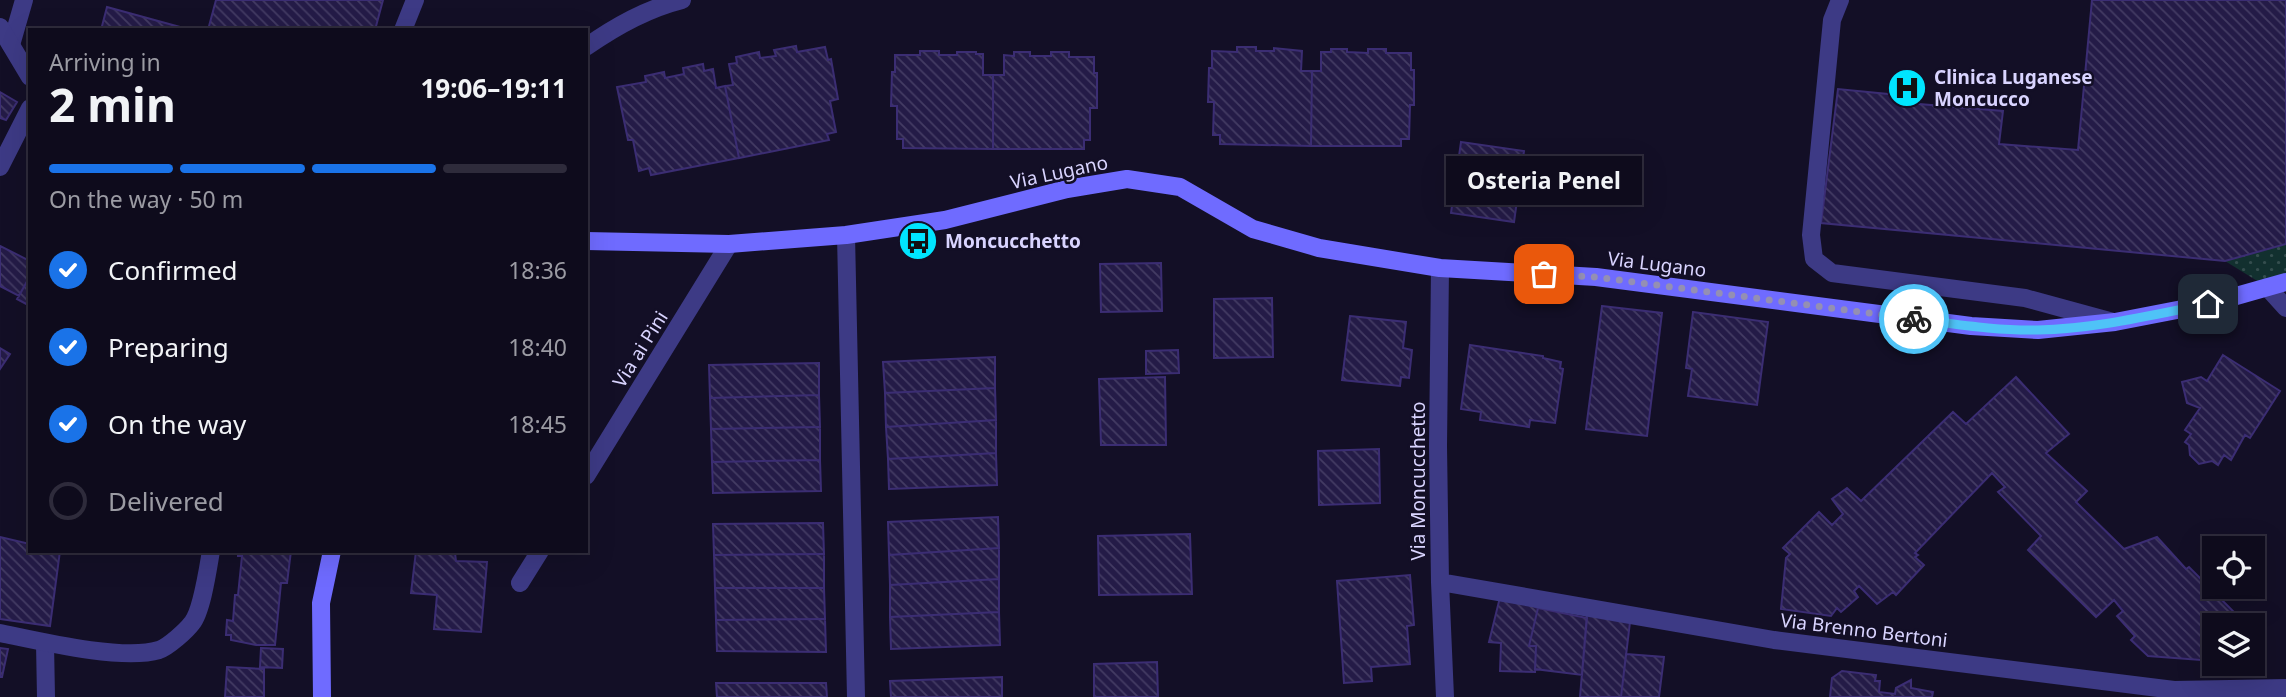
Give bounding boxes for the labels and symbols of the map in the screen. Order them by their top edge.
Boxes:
place label: Clinica Luganese Moncucco [1934,64,2093,112]
hospital icon: Clinica Luganese Moncucco [1886,67,1928,109]
street label: Via Lugano [1008,149,1110,195]
callout: Osteria Penel [1446,155,1642,204]
bus stop icon: Moncucchetto [897,220,939,262]
place label: Moncucchetto [945,228,1081,254]
pin [1514,244,1574,304]
street label: Via Lugano [1606,245,1708,283]
pin [2178,274,2238,334]
courier [1879,284,1949,354]
street label: Via ai Pini [606,306,674,392]
street label: Via Moncucchetto [1405,401,1431,561]
street label: Via Brenno Bertoni [1779,607,1949,653]

